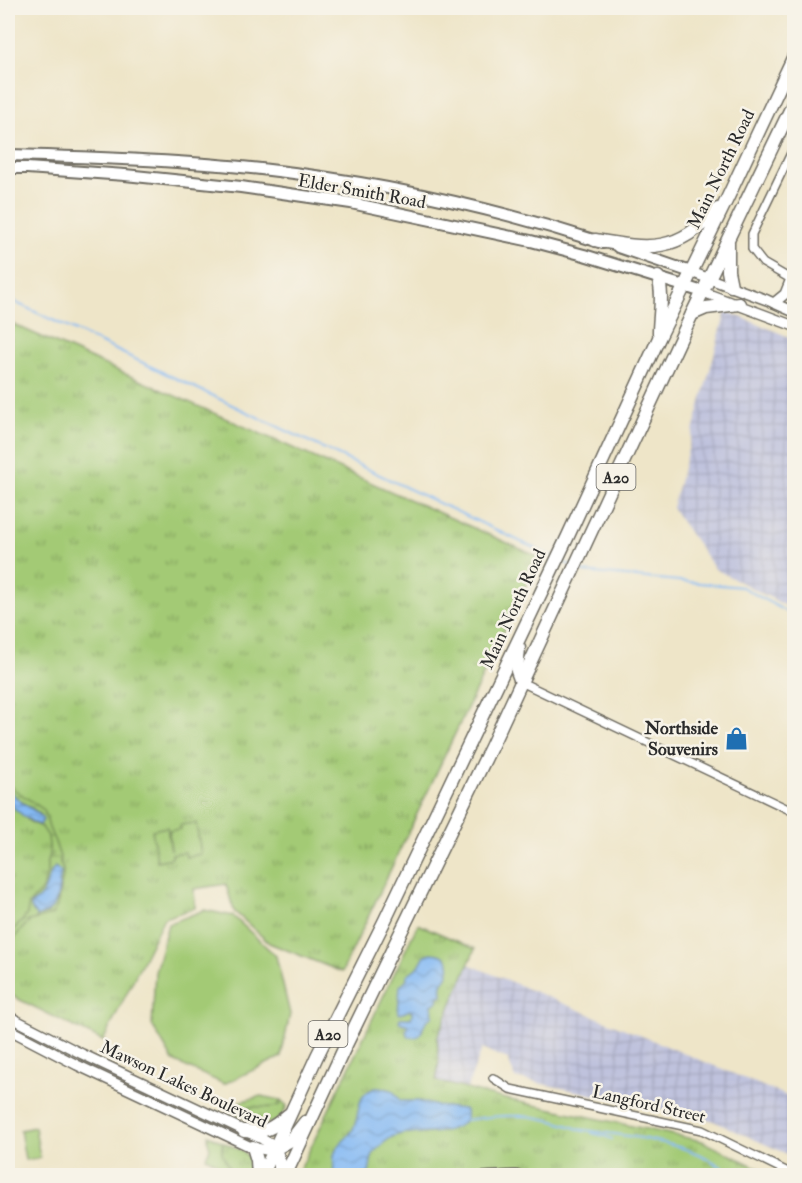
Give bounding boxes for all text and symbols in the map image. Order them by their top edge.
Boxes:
street label: Main North Road [683,105,760,233]
street label: Elder Smith Road [296,169,428,214]
road number: A20 [596,464,636,490]
street label: Main North Road [475,545,551,673]
place label: Northside Souvenirs [643,717,718,761]
shop icon: Northside Souvenirs [723,725,749,751]
road number: A20 [308,1021,348,1047]
street label: Mawson Lakes Boulevard [96,1036,271,1133]
street label: Langford Street [590,1080,708,1129]

